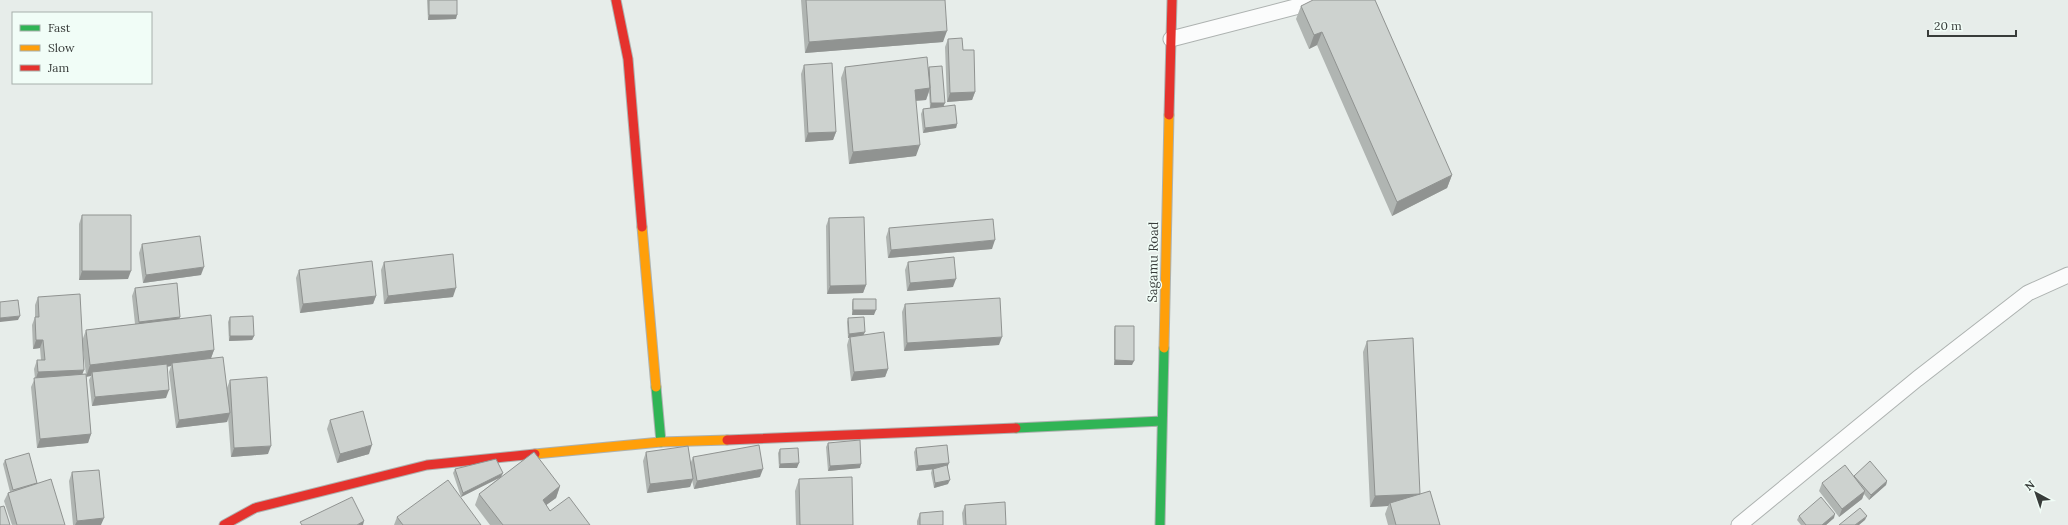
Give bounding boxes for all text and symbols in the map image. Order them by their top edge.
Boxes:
legend [12,12,152,84]
scale bar [1928,12,2016,38]
text: 20 m [1934,18,1962,33]
text: Fast [48,20,71,35]
text: Slow [48,40,75,55]
text: Jam [47,60,69,75]
street label: Sagamu Road [1144,221,1162,303]
north arrow [2016,473,2056,513]
text: N [2022,477,2038,493]

